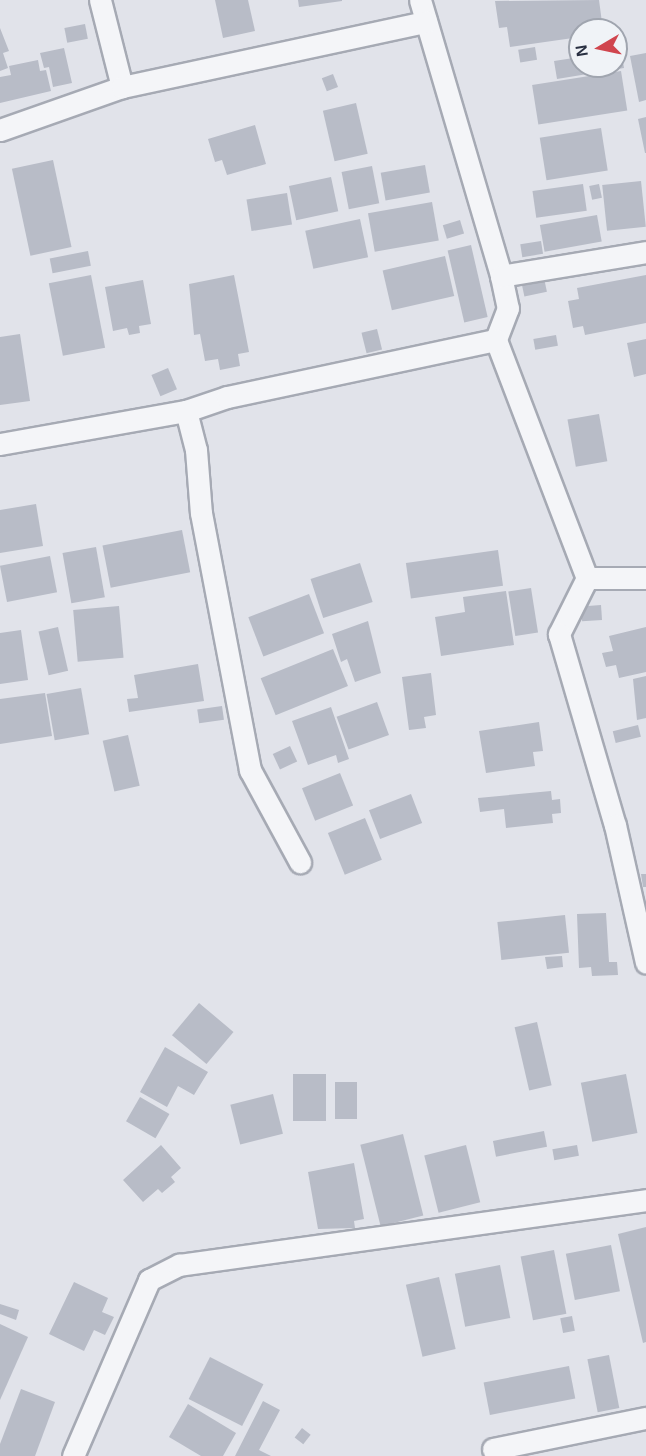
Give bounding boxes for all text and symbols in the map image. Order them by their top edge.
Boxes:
north arrow [568,18,628,78]
text: N [572,44,591,58]

